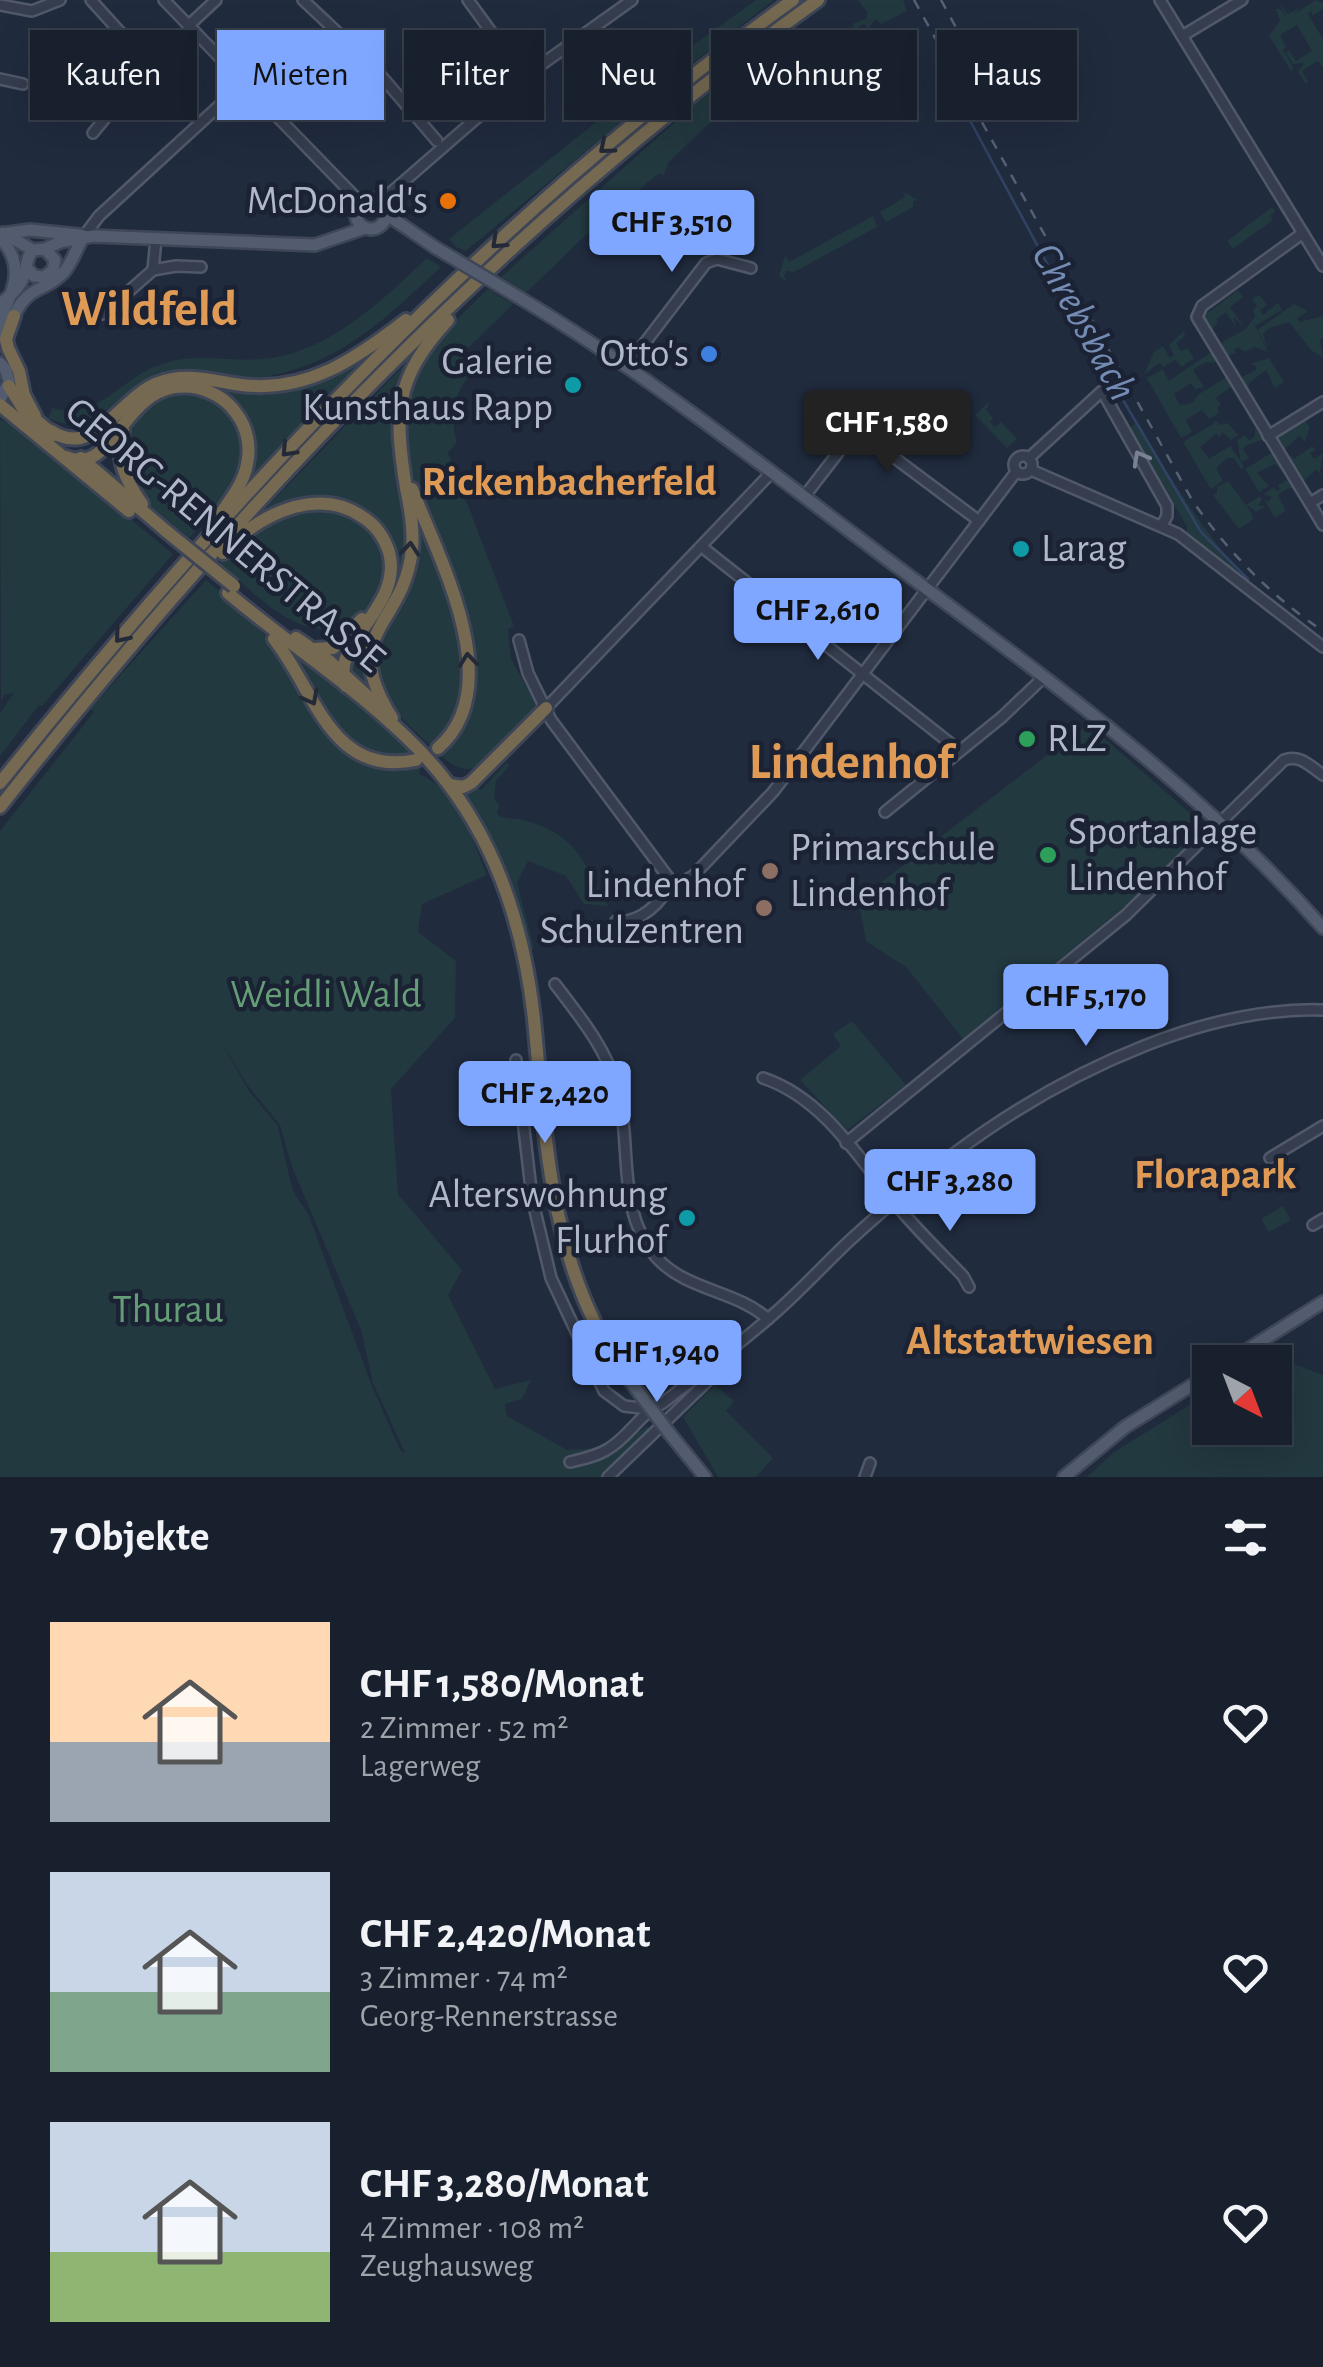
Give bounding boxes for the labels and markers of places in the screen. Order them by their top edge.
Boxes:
place label: McDonald's [247,181,428,221]
marker: McDonald's [437,190,459,212]
pin: CHF 3,510 [558,190,786,275]
place label: Otto's [600,334,689,374]
place label: Galerie Kunsthaus Rapp [302,342,553,428]
marker: Otto's [698,343,720,365]
marker: Galerie Kunsthaus Rapp [562,374,584,396]
pin: CHF 1,580 [773,390,1001,475]
place label: Larag [1041,529,1127,569]
marker: Larag [1010,538,1032,560]
pin: CHF 2,610 [704,578,932,663]
place label: RLZ [1047,719,1107,759]
marker: RLZ [1016,728,1038,750]
place label: Sportanlage Lindenhof [1068,812,1257,898]
place label: Primarschule Lindenhof [790,828,996,914]
marker: Sportanlage Lindenhof [1037,844,1059,866]
marker: Primarschule Lindenhof [759,860,781,882]
place label: Lindenhof Schulzentren [540,865,746,951]
marker: Lindenhof Schulzentren [753,897,775,919]
pin: CHF 5,170 [972,964,1200,1049]
pin: CHF 2,420 [431,1061,659,1146]
pin: CHF 3,280 [836,1149,1064,1234]
place label: Alterswohnung Flurhof [428,1175,669,1261]
marker: Alterswohnung Flurhof [676,1207,698,1229]
pin: CHF 1,940 [543,1320,771,1405]

